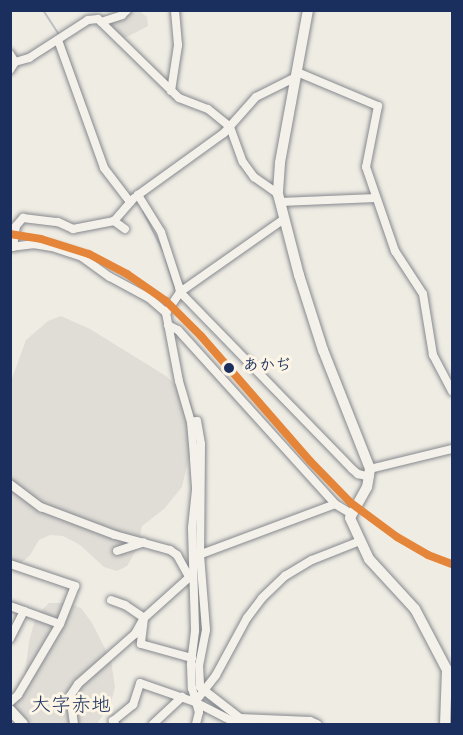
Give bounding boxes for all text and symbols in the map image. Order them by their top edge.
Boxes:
place label: あかぢ [243,358,291,378]
marker: あかぢ [220,359,238,377]
district label: 大字赤地 [31,695,111,719]

